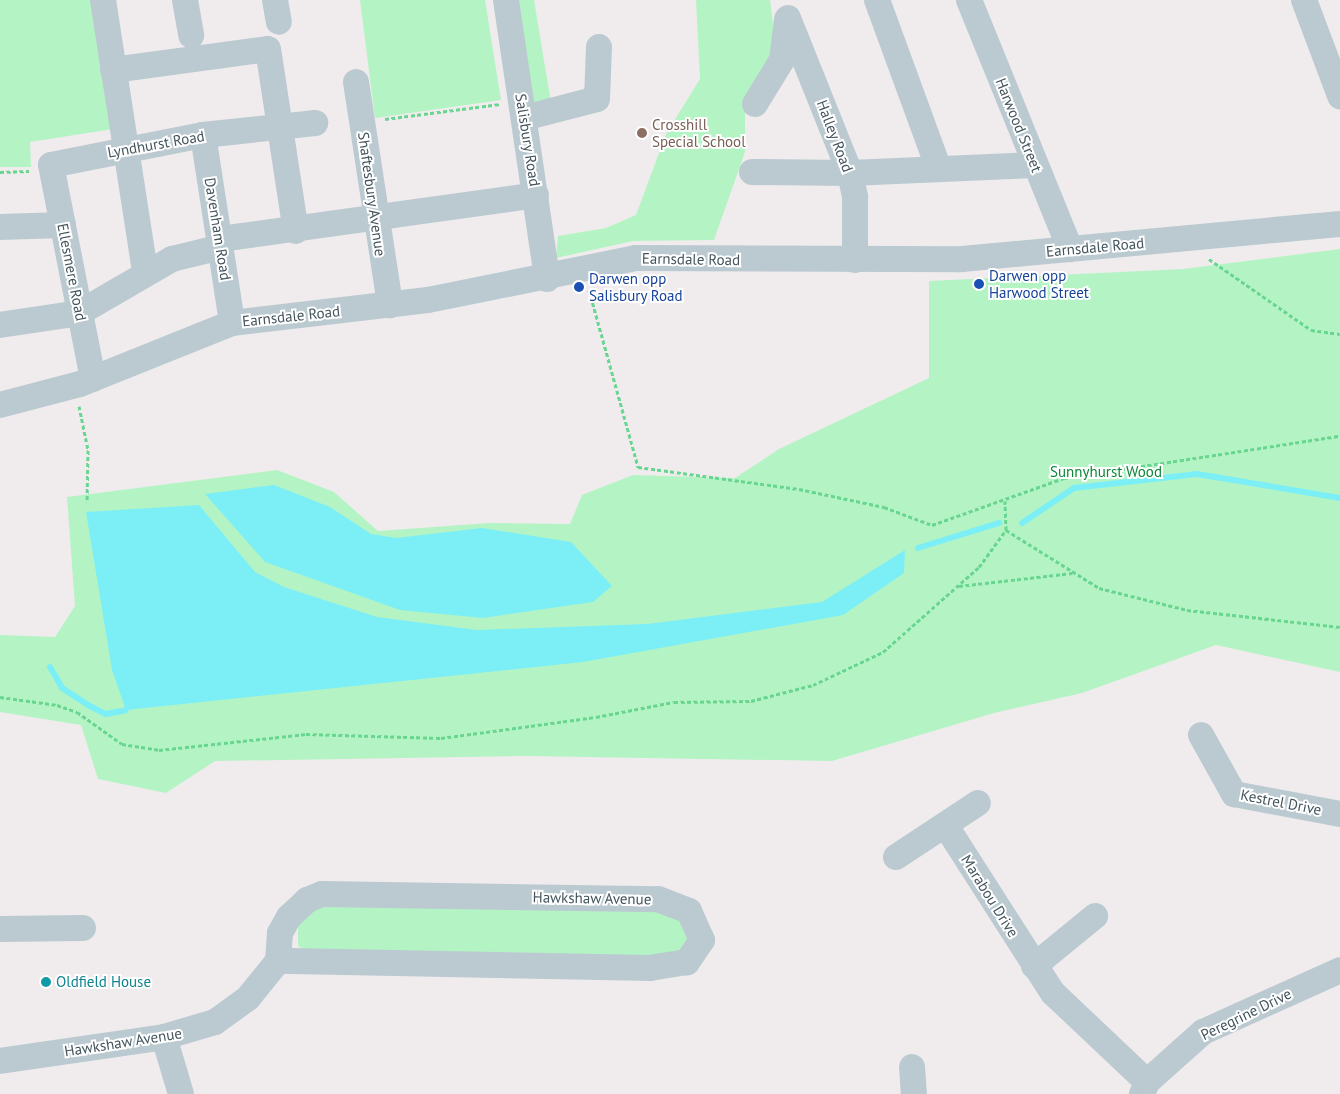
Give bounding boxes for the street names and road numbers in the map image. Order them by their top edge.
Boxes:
street label: Harwood Street [992,75,1046,175]
street label: Salisbury Road [512,92,544,188]
street label: Halley Road [813,97,857,175]
street label: Lyndhurst Road [106,127,206,161]
street label: Shaftesbury Avenue [354,130,390,258]
street label: Davenham Road [201,176,235,282]
street label: Ellesmere Road [54,222,90,322]
street label: Earnsdale Road [1045,234,1145,260]
street label: Earnsdale Road [642,249,740,269]
street label: Earnsdale Road [241,302,341,330]
street label: Kestrel Drive [1239,785,1323,819]
street label: Marabou Drive [958,852,1022,940]
street label: Hawkshaw Avenue [532,888,652,908]
street label: Peregrine Drive [1198,984,1294,1044]
street label: Hawkshaw Avenue [63,1024,183,1060]

